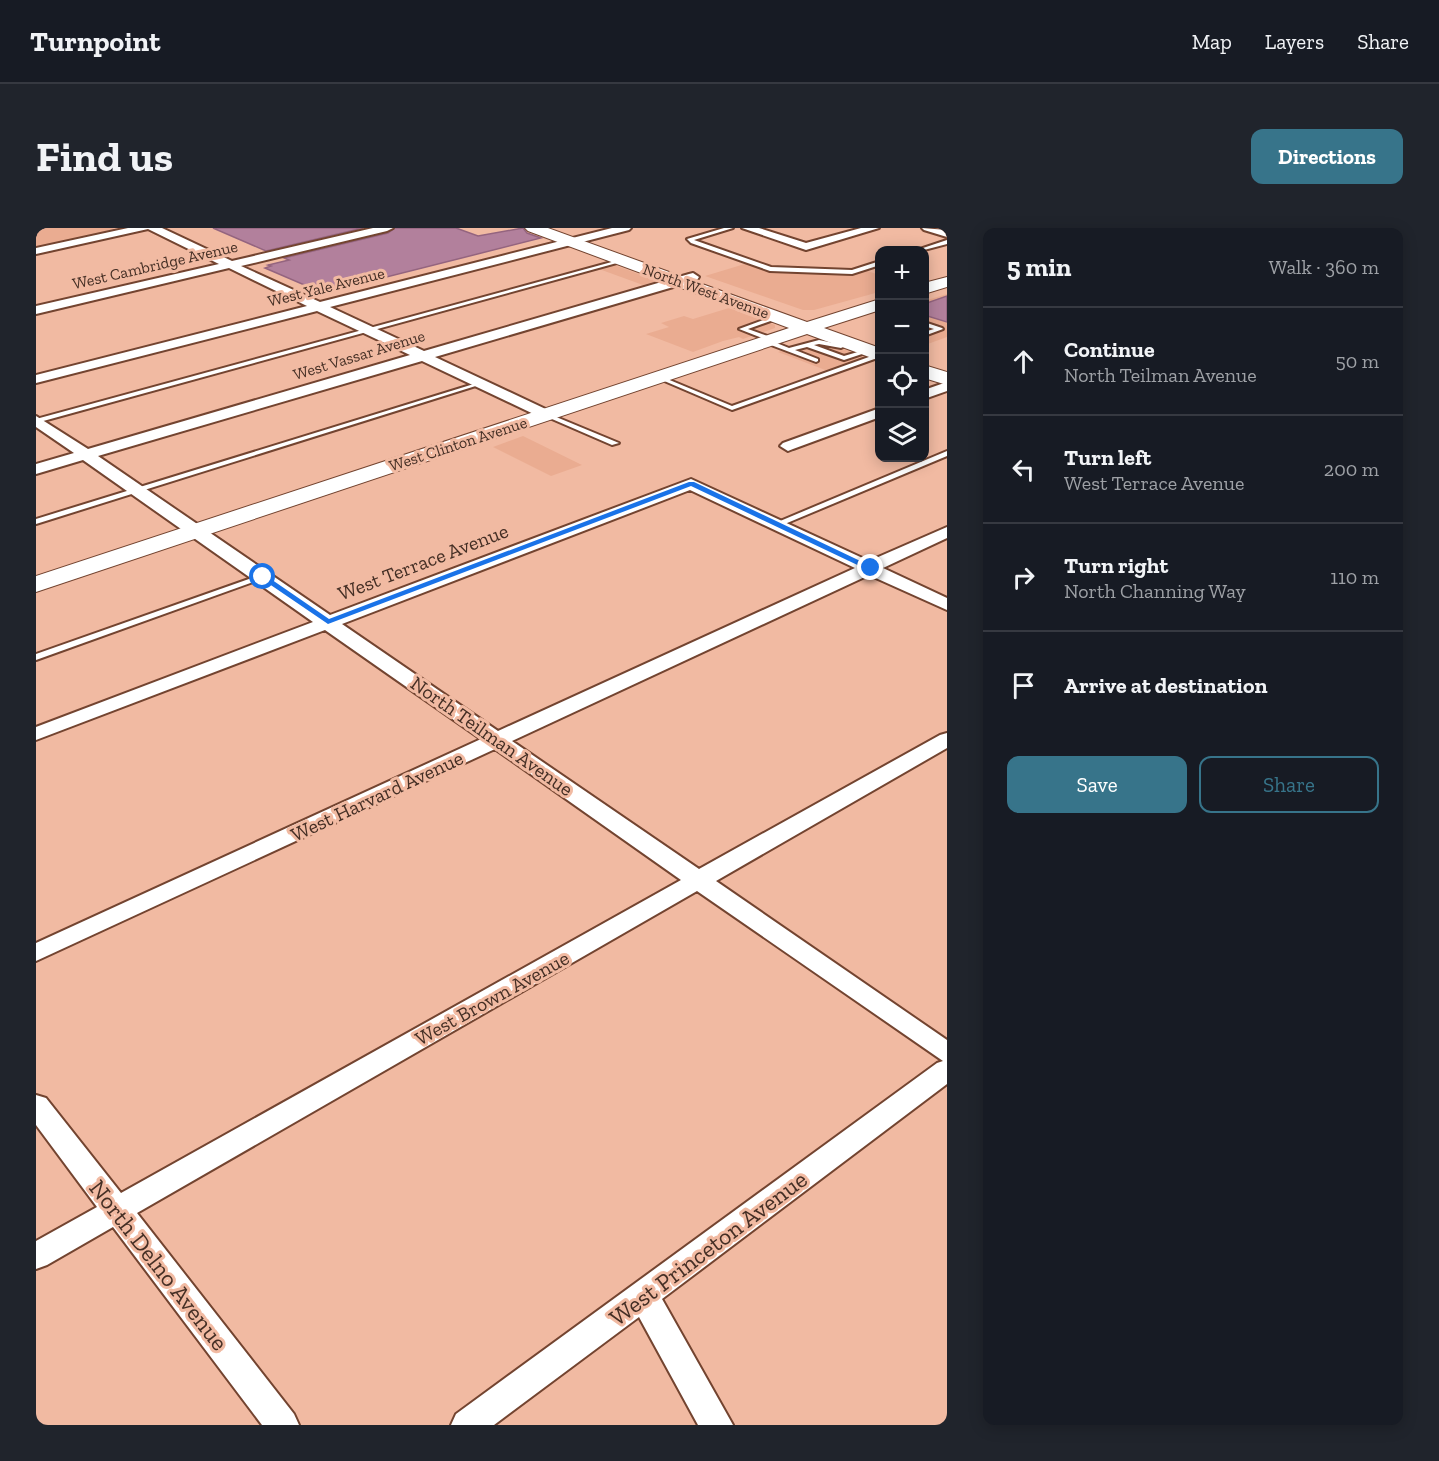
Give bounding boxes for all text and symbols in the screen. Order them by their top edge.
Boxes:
text: Turnpoint [30,25,160,58]
text: Map [1192,29,1232,54]
text: Layers [1265,29,1324,54]
text: Share [1357,29,1409,54]
button: Directions [1251,129,1403,184]
text: Find us [36,131,173,182]
street label: West Cambridge Avenue [71,237,239,293]
map controls [875,246,929,462]
button: + [875,246,929,300]
text: 5 min [1007,251,1071,283]
text: Walk · 360 m [1269,255,1379,279]
street label: North West Avenue [640,259,772,323]
street label: West Yale Avenue [266,263,386,311]
button: − [875,300,929,354]
street label: West Vassar Avenue [291,326,427,384]
text: Continue [1064,336,1155,363]
icon: ahead [1007,345,1040,378]
text: 50 m [1335,349,1379,373]
button: locate [875,354,929,408]
text: North Teilman Avenue [1064,363,1257,387]
button: layers [875,408,929,462]
street label: West Clinton Avenue [387,413,529,475]
text: Turn left [1064,444,1151,471]
icon: left [1007,453,1040,486]
text: 200 m [1324,457,1379,481]
text: West Terrace Avenue [1064,471,1244,495]
street label: West Terrace Avenue [334,518,512,606]
text: Turn right [1064,552,1168,579]
route end [857,554,883,580]
icon: right [1007,561,1040,594]
route start [249,563,275,589]
text: 110 m [1330,565,1379,589]
text: North Channing Way [1064,579,1246,603]
icon: arrive [1007,669,1040,702]
street label: North Teilman Avenue [406,671,578,801]
text: Arrive at destination [1064,672,1267,699]
street label: West Harvard Avenue [287,746,467,846]
button: Save [1007,756,1187,813]
button: Share [1199,756,1379,813]
street label: West Brown Avenue [411,946,573,1050]
street label: West Princeton Avenue [603,1164,813,1332]
street label: North Delno Avenue [83,1174,235,1356]

